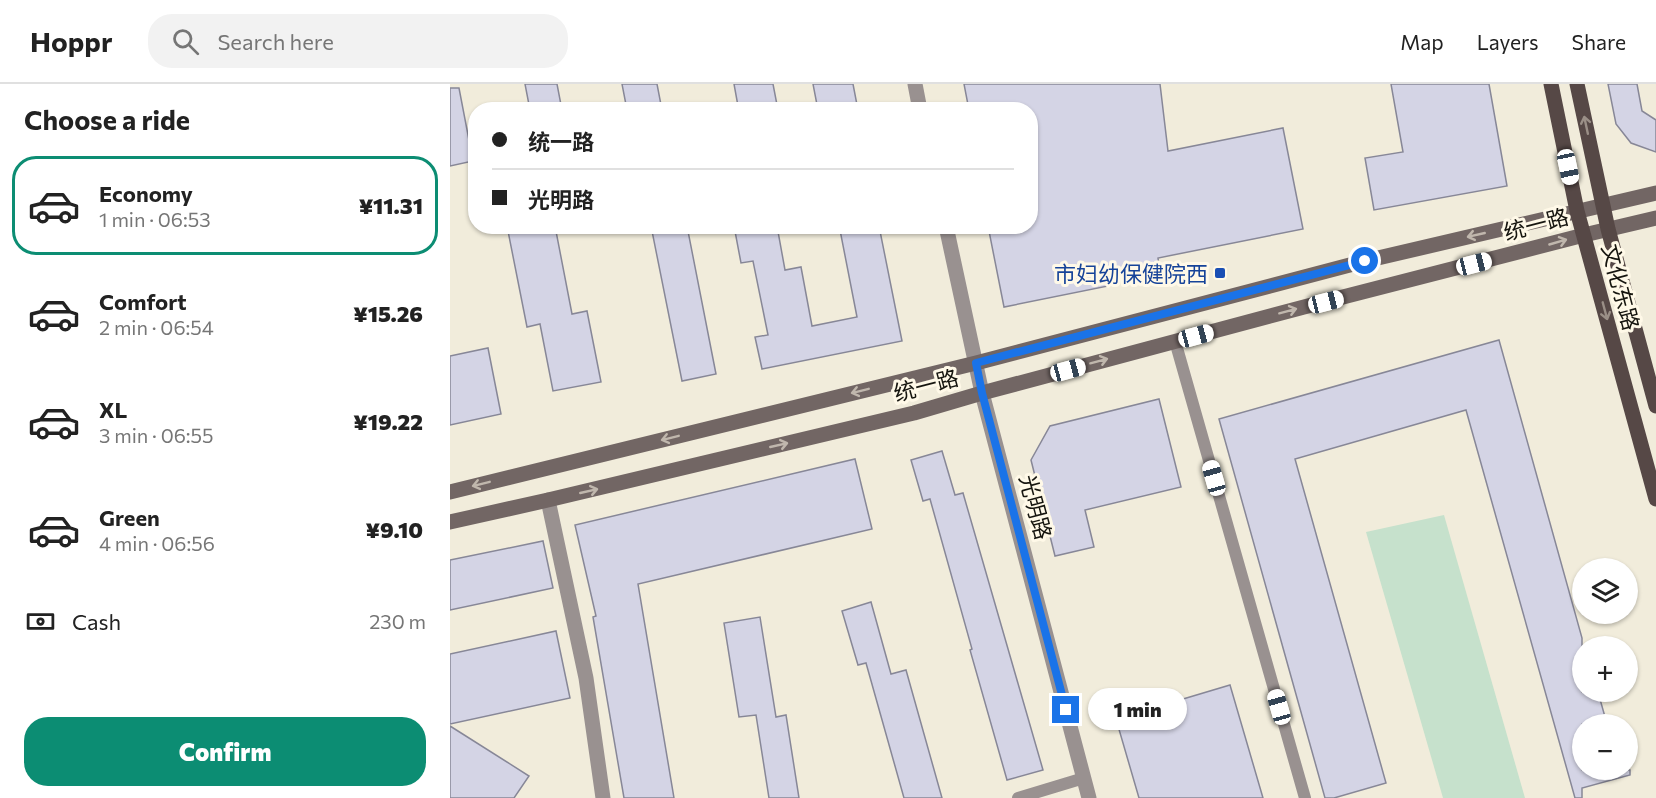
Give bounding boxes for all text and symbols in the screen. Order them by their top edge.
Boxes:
search box [148,14,568,68]
text: Hoppr [30,24,112,58]
icon: search [169,25,202,58]
text: Search here [217,28,334,55]
text: Map [1400,29,1444,54]
text: Layers [1477,29,1539,54]
text: Share [1572,29,1626,54]
text: Choose a ride [24,103,190,136]
one-way arrow [1579,116,1591,135]
text: 统一路 [528,128,594,155]
car [1555,148,1581,186]
icon: car [27,179,81,233]
text: Economy [99,180,193,207]
text: 光明路 [528,186,594,213]
text: ¥11.31 [359,192,423,219]
street label: 统一路 [1501,202,1571,246]
text: 1 min · 06:53 [99,207,211,231]
one-way arrow [1467,230,1486,241]
one-way arrow [1548,236,1567,247]
street label: 文化东路 [1597,241,1645,333]
route start [1351,247,1378,274]
car [1454,251,1494,277]
place label: 市妇幼保健院西 [1054,260,1208,287]
marker: 市妇幼保健院西 [1213,266,1227,280]
icon: car [27,287,81,341]
text: Comfort [99,288,187,315]
car [1306,289,1346,315]
text: ¥15.26 [353,300,423,327]
one-way arrow [1599,302,1611,321]
one-way arrow [1278,305,1297,317]
text: 2 min · 06:54 [99,315,214,339]
car [1176,323,1216,349]
one-way arrow [1090,355,1109,367]
car [1048,357,1088,383]
street label: 统一路 [891,363,961,407]
one-way arrow [851,386,870,398]
icon: car [27,395,81,449]
text: XL [99,396,127,423]
text: ¥19.22 [353,408,423,435]
text: 3 min · 06:55 [99,423,214,447]
one-way arrow [661,432,680,444]
one-way arrow [769,439,788,451]
car [1200,458,1228,498]
street label: 光明路 [1014,472,1058,542]
one-way arrow [472,479,491,491]
one-way arrow [579,484,598,496]
icon: car [27,503,81,557]
text: Green [99,504,160,531]
text: ¥9.10 [366,516,423,543]
text: 4 min · 06:56 [99,531,215,555]
map controls [1572,558,1638,780]
button: layers [1572,558,1638,624]
icon: cash [24,605,57,638]
text: Cash [72,608,121,635]
text: 230 m [369,609,426,633]
button: + [1572,636,1638,702]
car [1265,687,1293,727]
callout: 1 min [1087,689,1186,731]
route end [1052,696,1079,723]
text: 1 min [1113,697,1162,721]
button: − [1572,714,1638,780]
button: Confirm [24,717,426,786]

